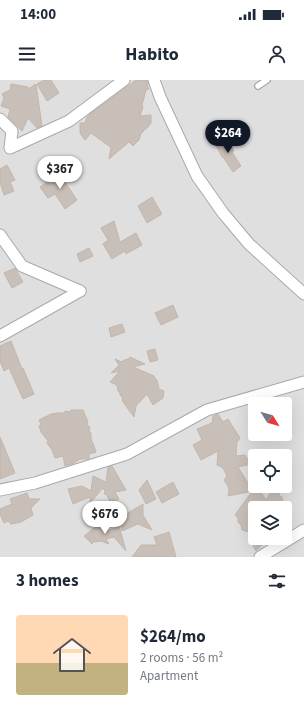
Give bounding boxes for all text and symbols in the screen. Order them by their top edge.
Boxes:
text: 14:00 [20,4,56,25]
text: Habito [125,42,179,67]
icon: menu [16,43,38,65]
icon: person [266,43,288,65]
pin: $264 [204,120,252,154]
text: $264 [214,124,242,142]
pin: $367 [36,156,84,190]
text: $367 [46,160,74,178]
north arrow [248,397,292,441]
map controls [248,397,292,545]
button: locate [248,449,292,493]
pin: $676 [81,501,129,535]
button: layers [248,501,292,545]
text: $676 [91,505,119,523]
text: 3 homes [16,569,78,593]
icon: filters [266,570,288,592]
text: $264/mo [140,625,206,649]
icon: home [48,631,96,679]
text: 2 rooms · 56 m² [140,649,223,667]
text: Apartment [140,667,198,685]

